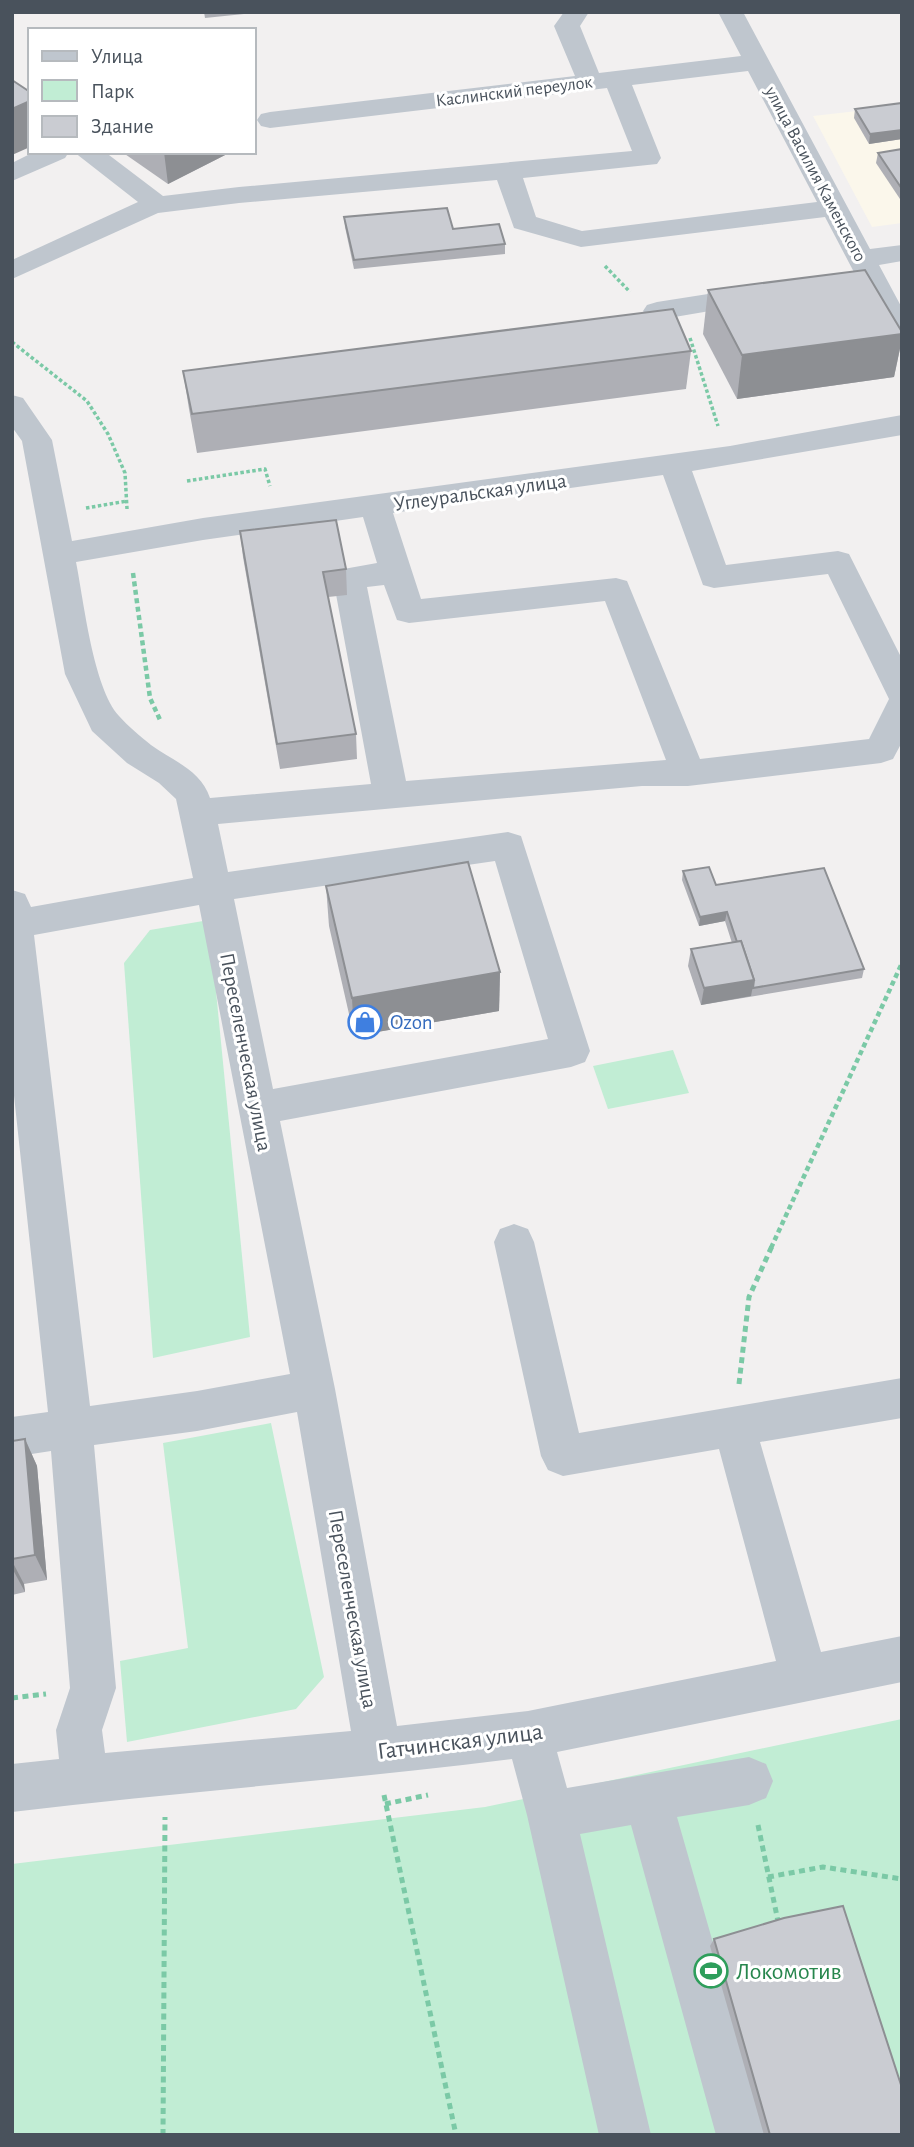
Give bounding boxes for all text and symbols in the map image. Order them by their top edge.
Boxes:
legend [28,28,256,154]
text: Улица [91,46,144,67]
street label: Каслинский переулок [435,73,594,111]
text: Парк [91,81,135,102]
street label: улица Василия Каменского [761,83,869,265]
text: Здание [91,116,154,137]
street label: Углеуральская улица [392,470,568,515]
street label: Переселенческая улица [216,951,275,1153]
shop icon: Ozon [346,1003,384,1041]
place label: Ozon [390,1012,433,1033]
street label: Переселенческая улица [325,1508,380,1711]
street label: Гатчинская улица [376,1720,544,1764]
sports icon: Локомотив [692,1952,730,1990]
place label: Локомотив [736,1960,842,1984]

